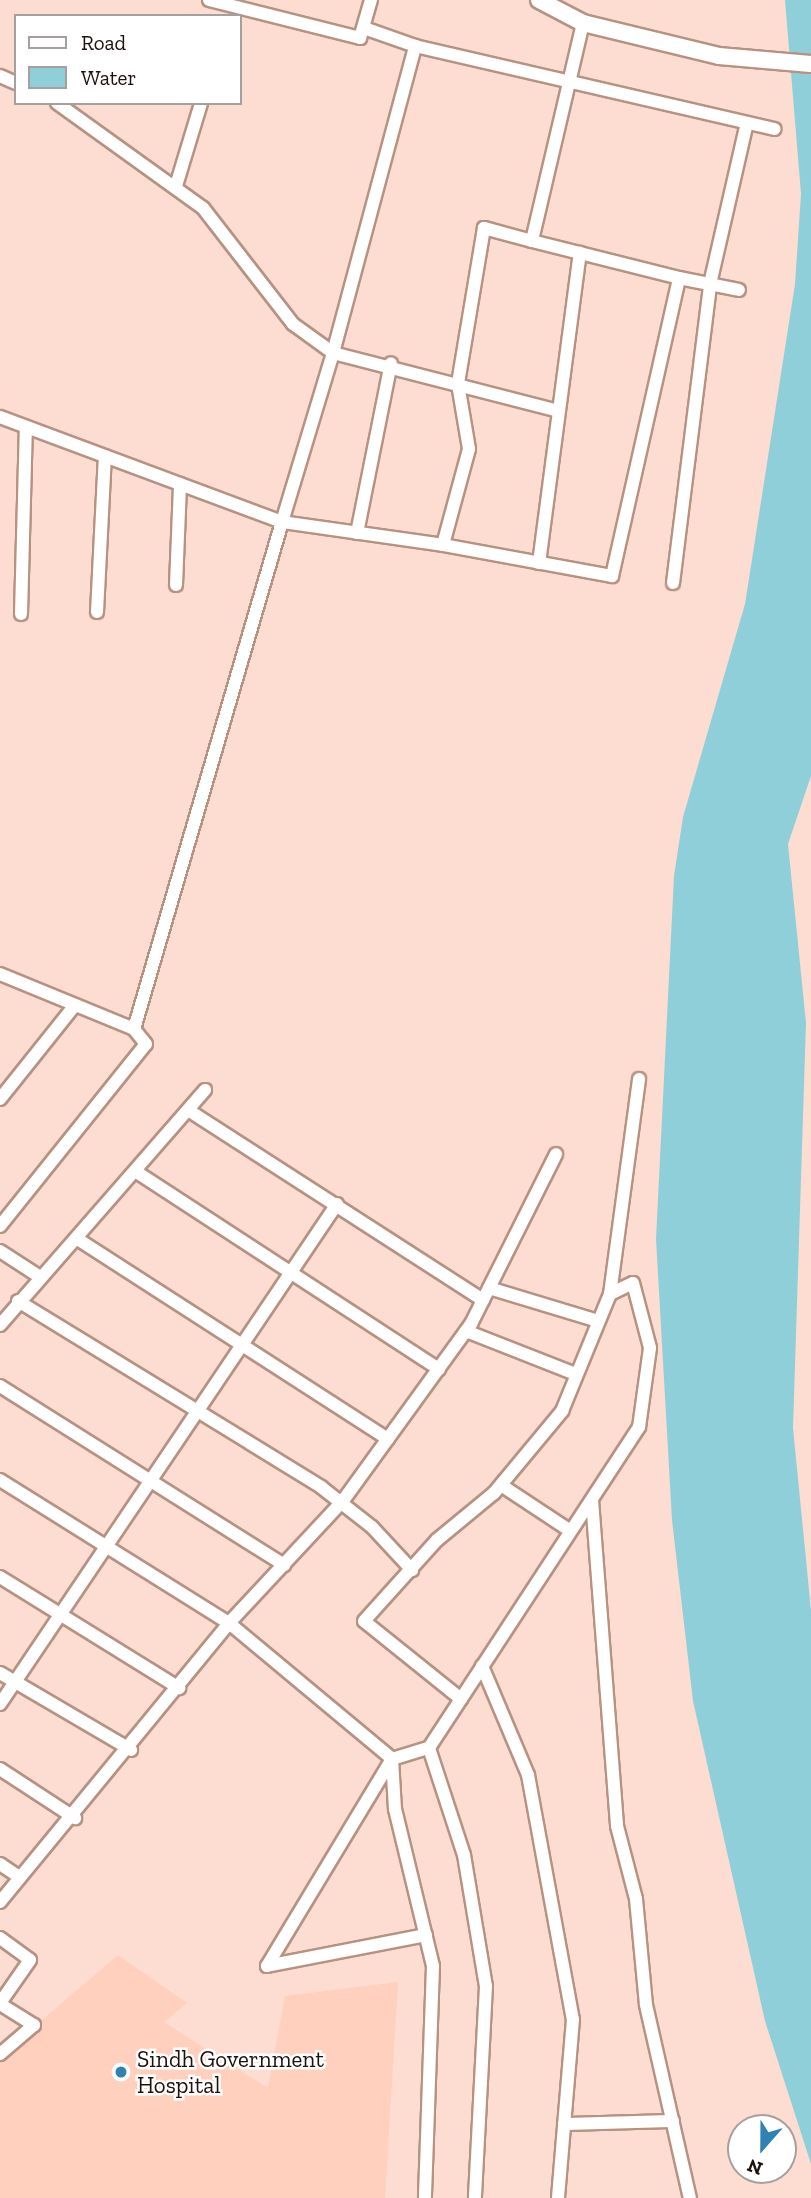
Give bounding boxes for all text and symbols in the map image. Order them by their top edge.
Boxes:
legend [14,14,242,105]
text: Road [81,30,126,55]
text: Water [81,65,136,90]
place label: Sindh Government Hospital [137,2045,324,2099]
marker: Sindh Government Hospital [111,2062,131,2082]
north arrow [727,2114,797,2184]
text: N [744,2154,766,2181]

